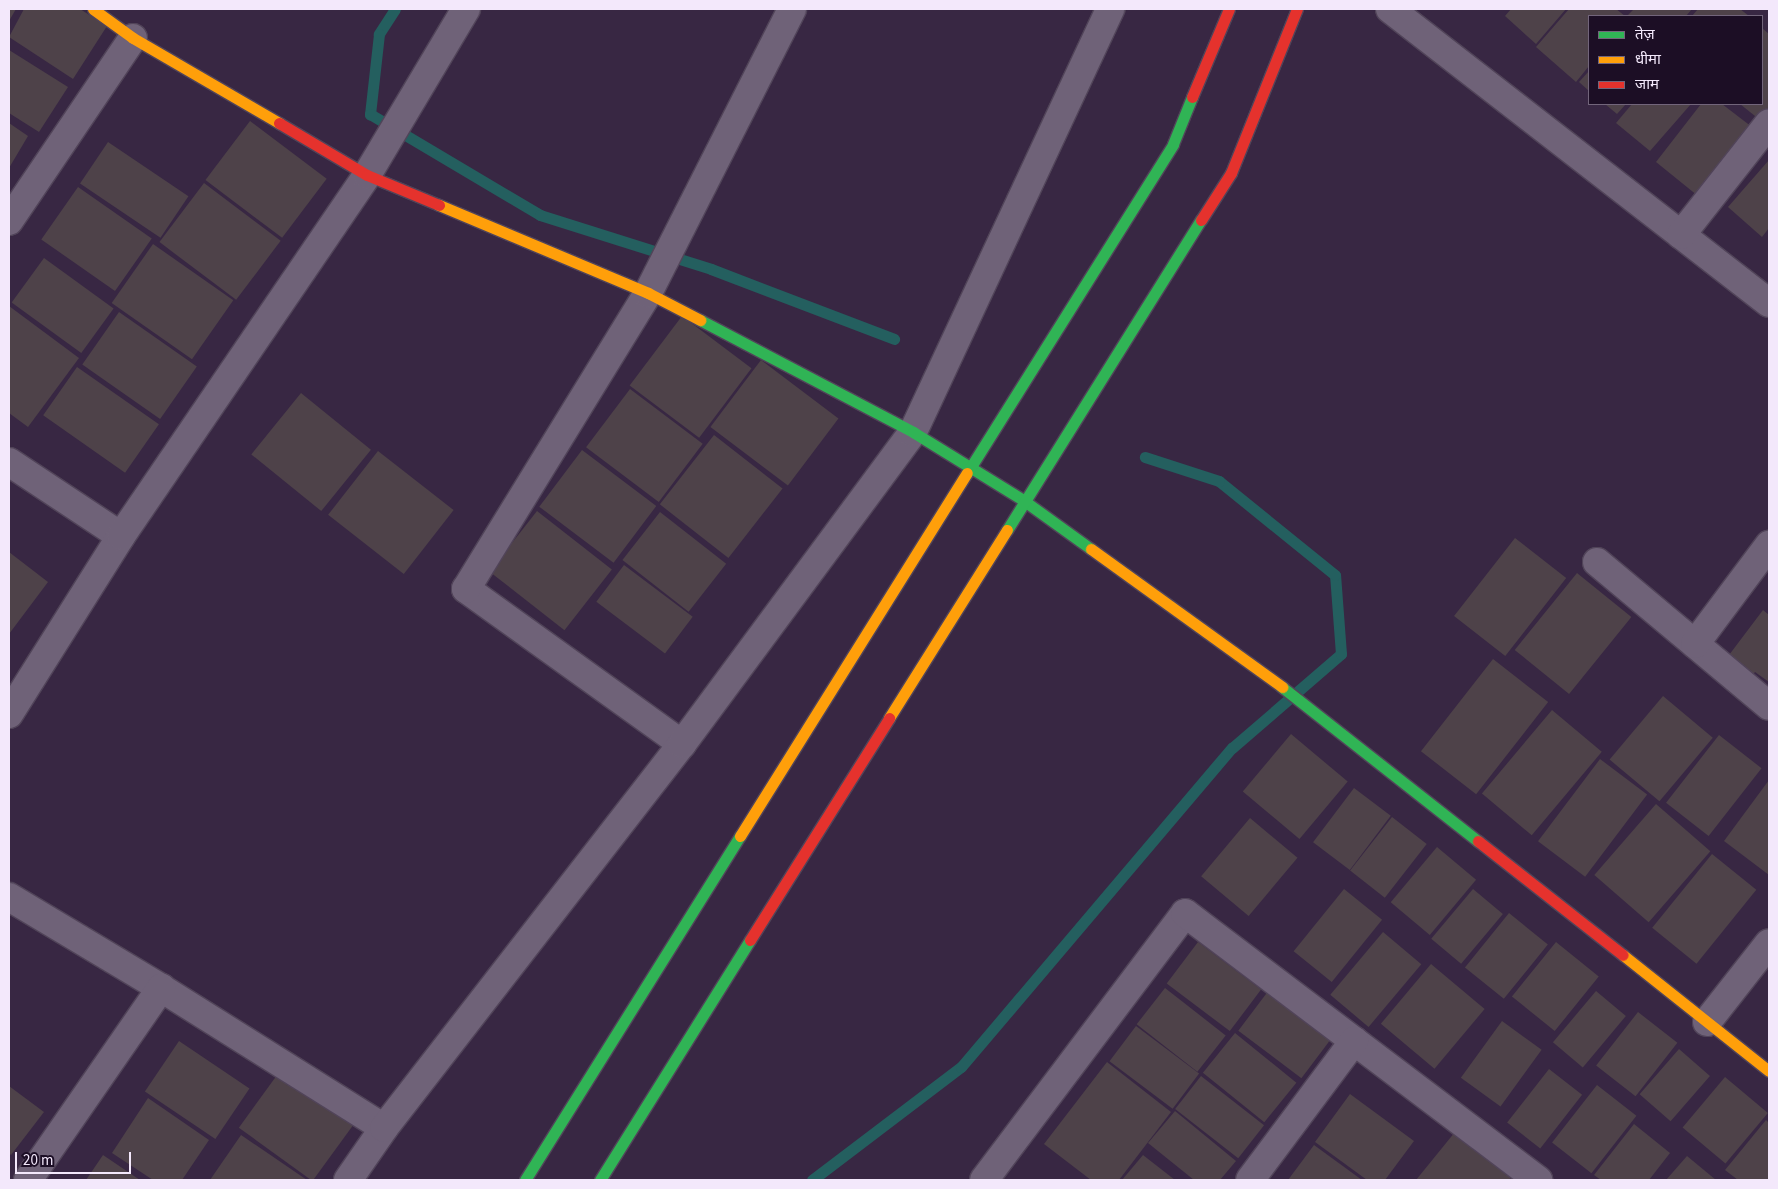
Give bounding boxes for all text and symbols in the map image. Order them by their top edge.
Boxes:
legend [1588,15,1763,105]
text: तेज़ [1635,24,1655,45]
text: धीमा [1635,49,1661,70]
text: जाम [1635,74,1659,95]
scale bar [18,1142,134,1174]
text: 20 m [23,1150,53,1171]

